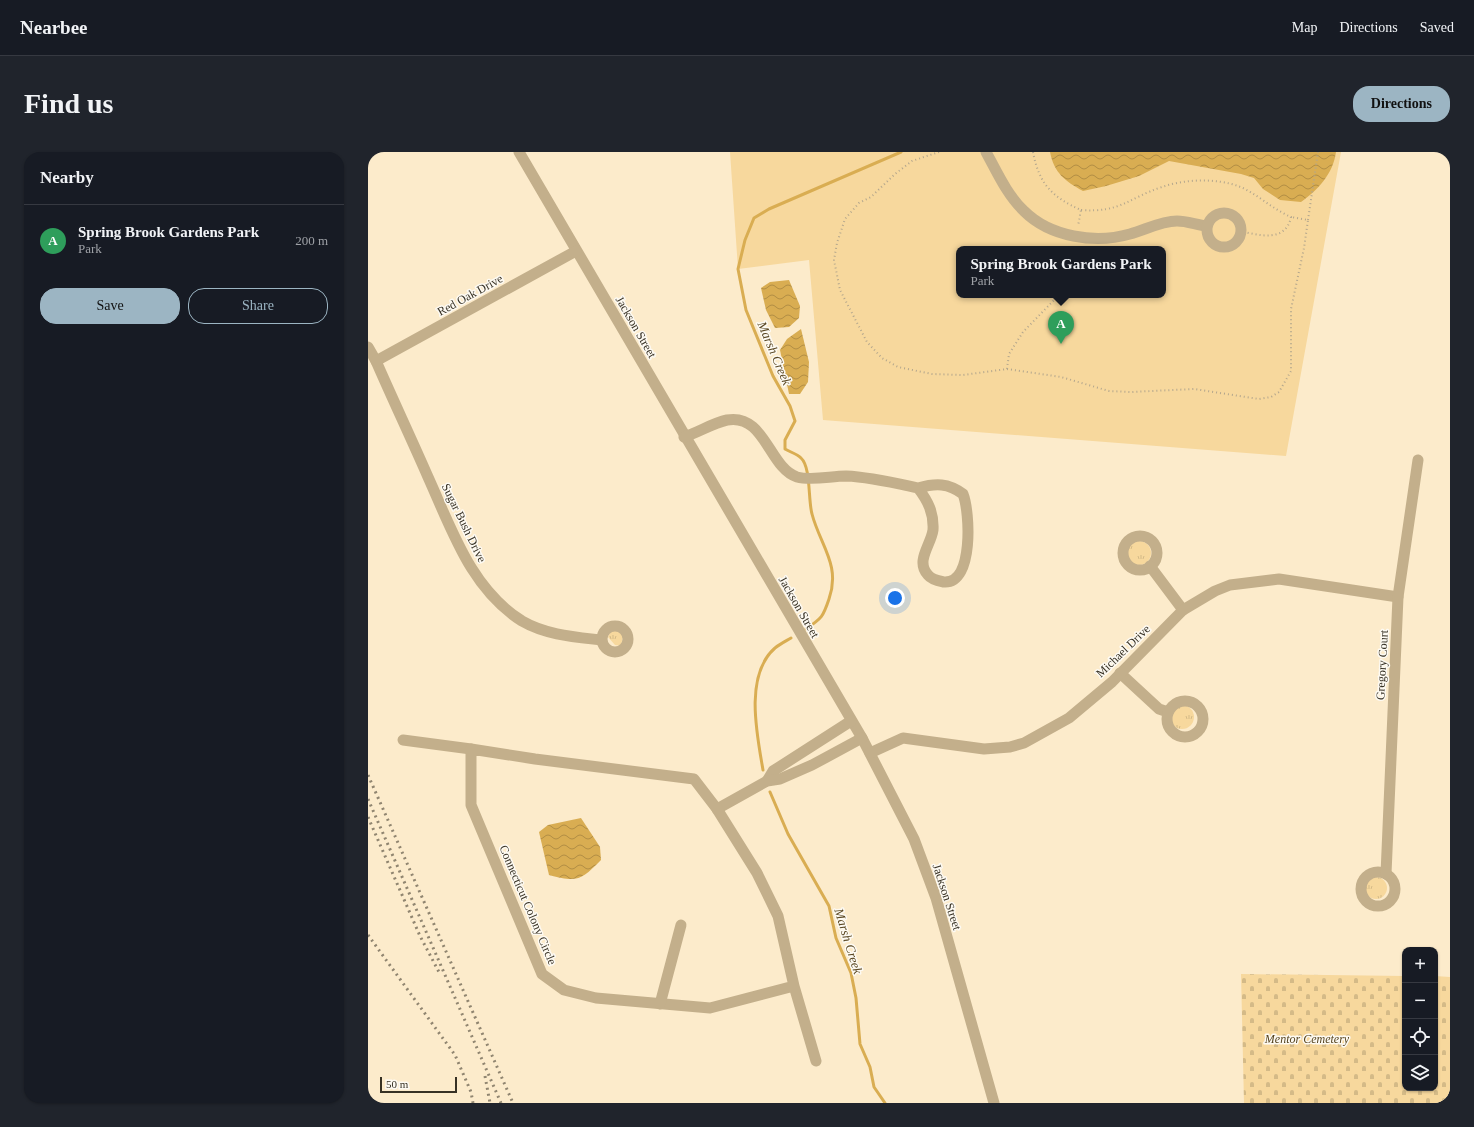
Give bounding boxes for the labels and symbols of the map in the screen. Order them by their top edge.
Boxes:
street label: Red Oak Drive [435,271,505,319]
street label: Jackson Street [613,294,660,361]
pin: A [1048,311,1074,344]
water label: Marsh Creek [754,318,795,388]
street label: Sugar Bush Drive [439,481,489,565]
street label: Jackson Street [776,574,823,641]
your location [885,588,905,608]
street label: Michael Drive [1093,622,1153,680]
street label: Gregory Court [1373,629,1391,700]
street label: Connecticut Colony Circle [496,843,560,967]
street label: Jackson Street [930,862,965,933]
water label: Marsh Creek [831,906,866,976]
park label: Mentor Cemetery [1264,1032,1350,1046]
scale bar [380,1075,457,1094]

